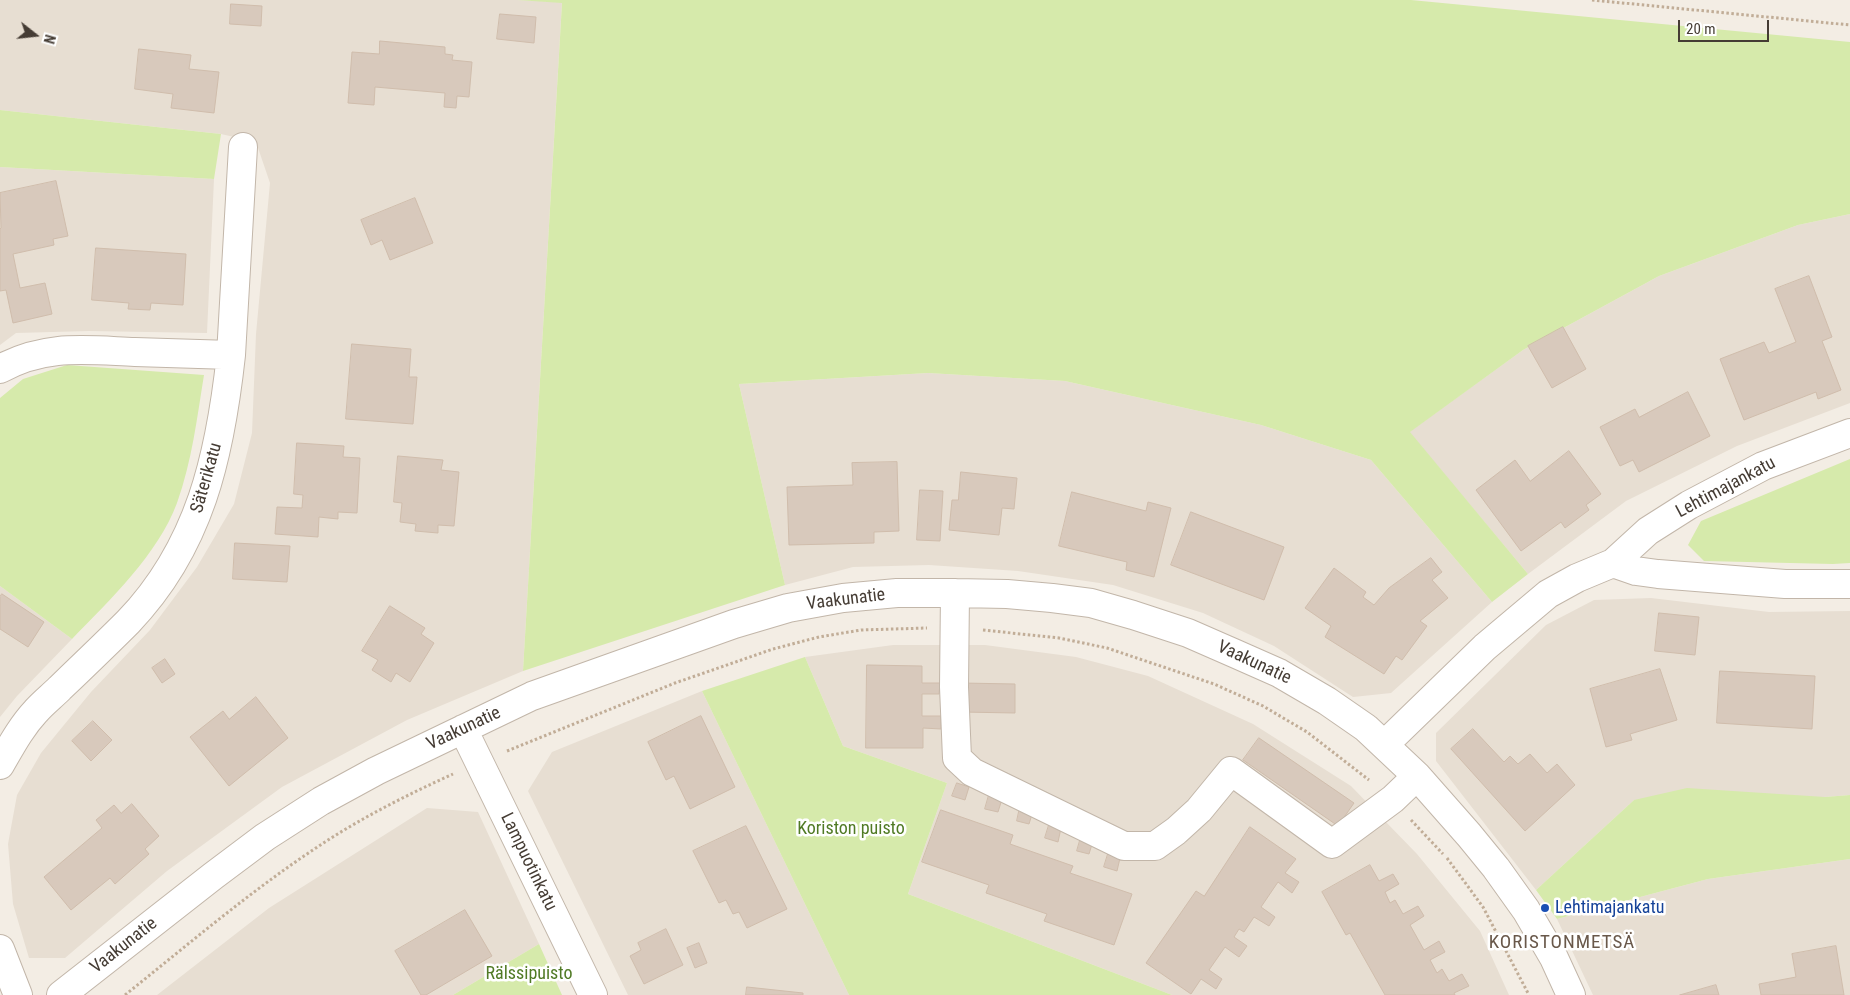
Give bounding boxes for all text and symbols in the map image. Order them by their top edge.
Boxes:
north arrow [10,10,60,60]
scale bar [1680,10,1771,42]
text: 20 m [1686,20,1716,38]
text: N [41,33,58,45]
street label: Säterikatu [187,440,227,516]
street label: Lehtimajankatu [1673,453,1779,523]
street label: Vaakunatie [805,584,887,616]
street label: Vaakunatie [1214,637,1294,689]
street label: Vaakunatie [424,703,504,755]
street label: Lampuotinkatu [495,810,561,914]
park label: Koriston puisto [797,818,905,840]
place label: Lehtimajankatu [1555,897,1664,919]
marker: Lehtimajankatu [1539,902,1551,914]
street label: Vaakunatie [86,913,162,979]
district label: KORISTONMETSÄ [1487,932,1637,954]
park label: Rälssipuisto [486,963,572,985]

